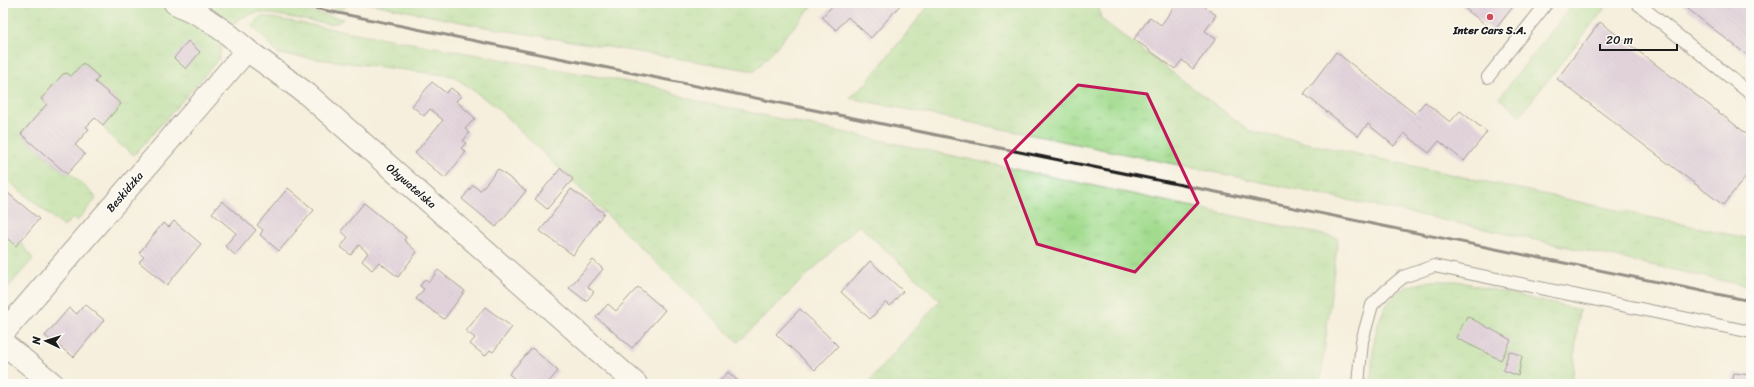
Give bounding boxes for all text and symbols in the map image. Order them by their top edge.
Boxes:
marker: Inter Cars S.A. [1485,12,1495,22]
place label: Inter Cars S.A. [1452,21,1527,40]
scale bar [1600,26,1677,52]
text: 20 m [1606,29,1633,51]
street label: Obywatelska [382,159,441,214]
street label: Beskidzka [102,167,149,217]
north arrow [26,321,66,361]
text: N [27,335,46,346]

